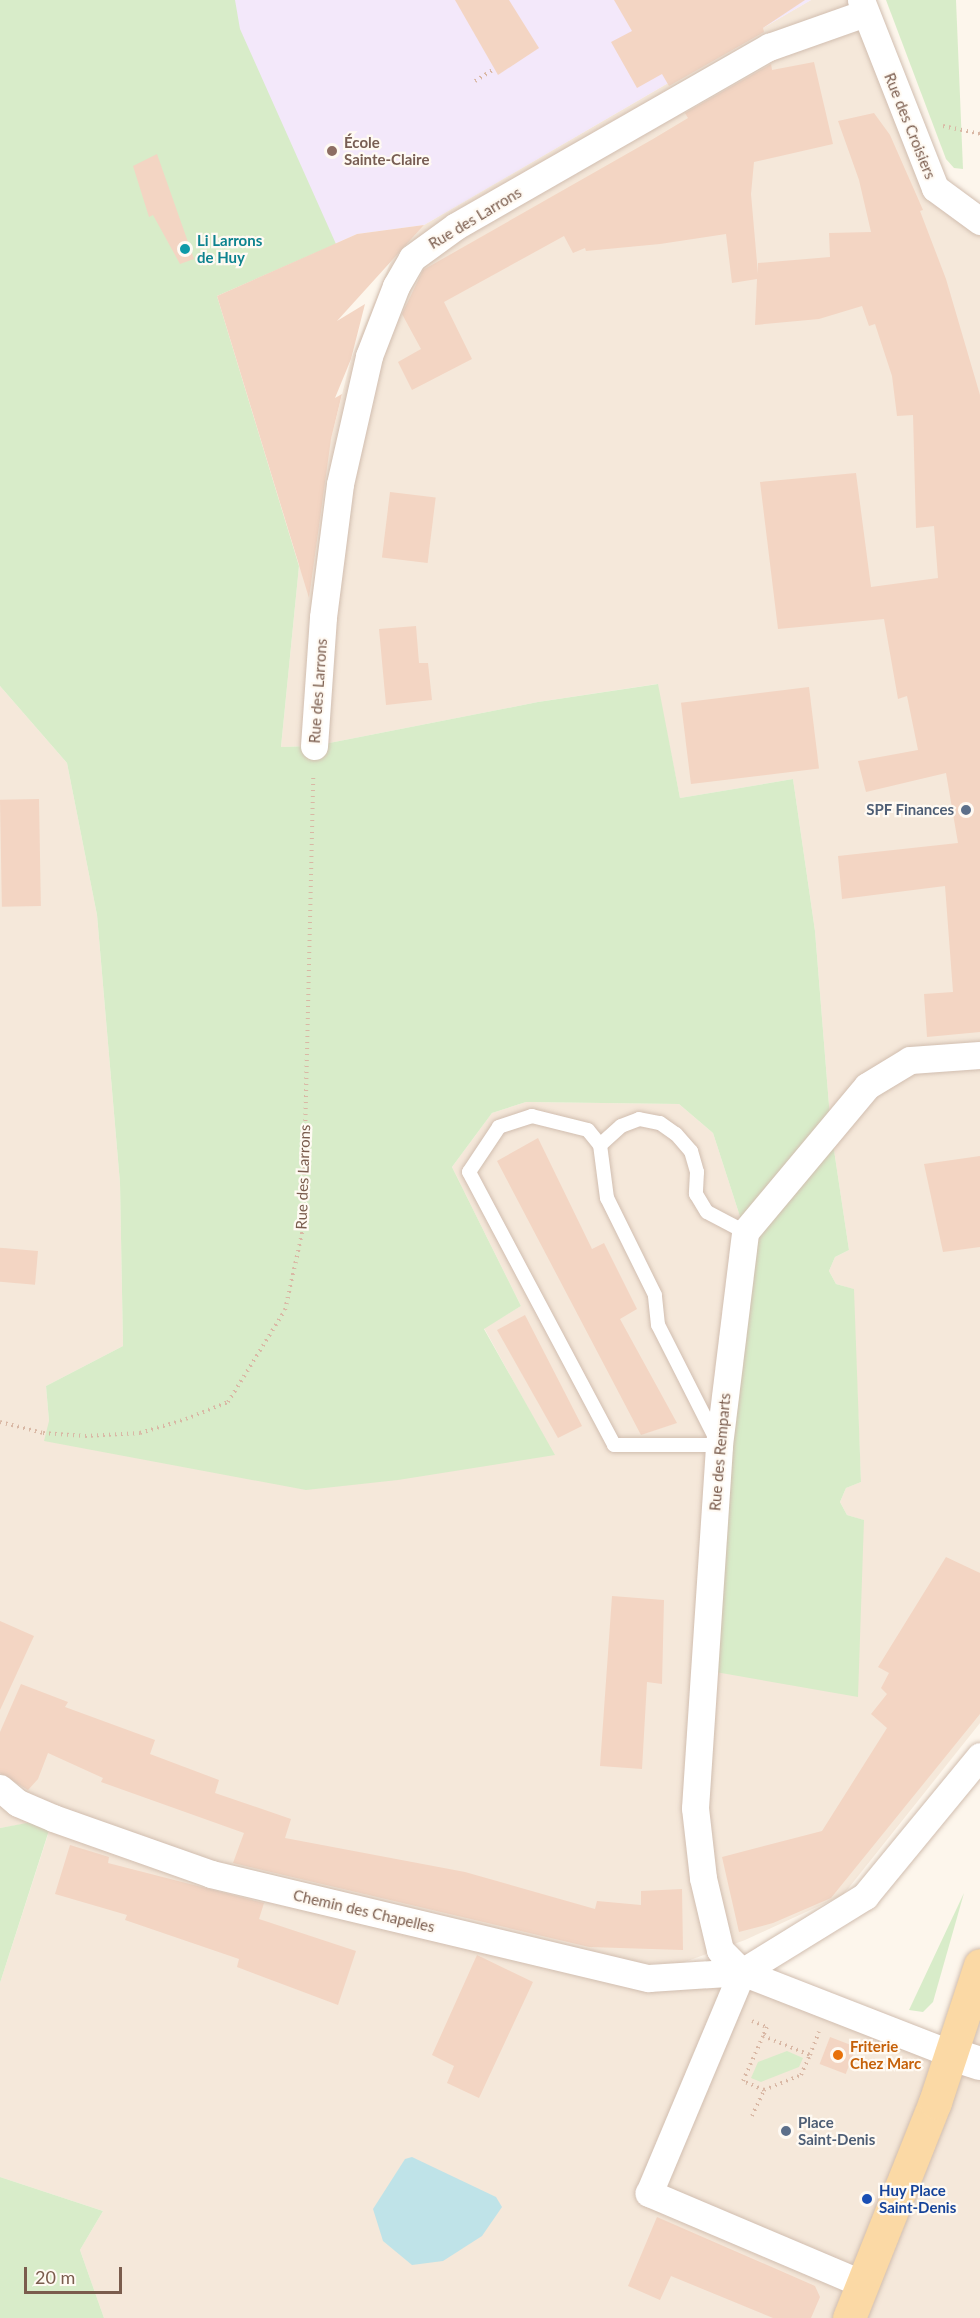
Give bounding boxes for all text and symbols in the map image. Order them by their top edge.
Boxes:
street label: Rue des Croisiers [880,70,940,182]
place label: École Sainte-Claire [344,133,429,168]
marker: École Sainte-Claire [325,144,339,158]
street label: Rue des Larrons [425,183,525,253]
place label: Li Larrons de Huy [197,231,262,266]
marker: Li Larrons de Huy [178,242,192,256]
street label: Rue des Larrons [305,638,331,744]
place label: SPF Finances [866,801,954,819]
marker: SPF Finances [959,803,973,817]
street label: Rue des Larrons [292,1124,314,1230]
street label: Rue des Remparts [706,1392,734,1512]
street label: Chemin des Chapelles [291,1886,437,1936]
place label: Friterie Chez Marc [850,2037,921,2072]
marker: Friterie Chez Marc [831,2048,845,2062]
place label: Place Saint-Denis [798,2113,875,2148]
marker: Place Saint-Denis [779,2124,793,2138]
place label: Huy Place Saint-Denis [879,2181,956,2216]
marker: Huy Place Saint-Denis [860,2192,874,2206]
scale bar [27,2255,124,2293]
text: 20 m [35,2266,75,2288]

